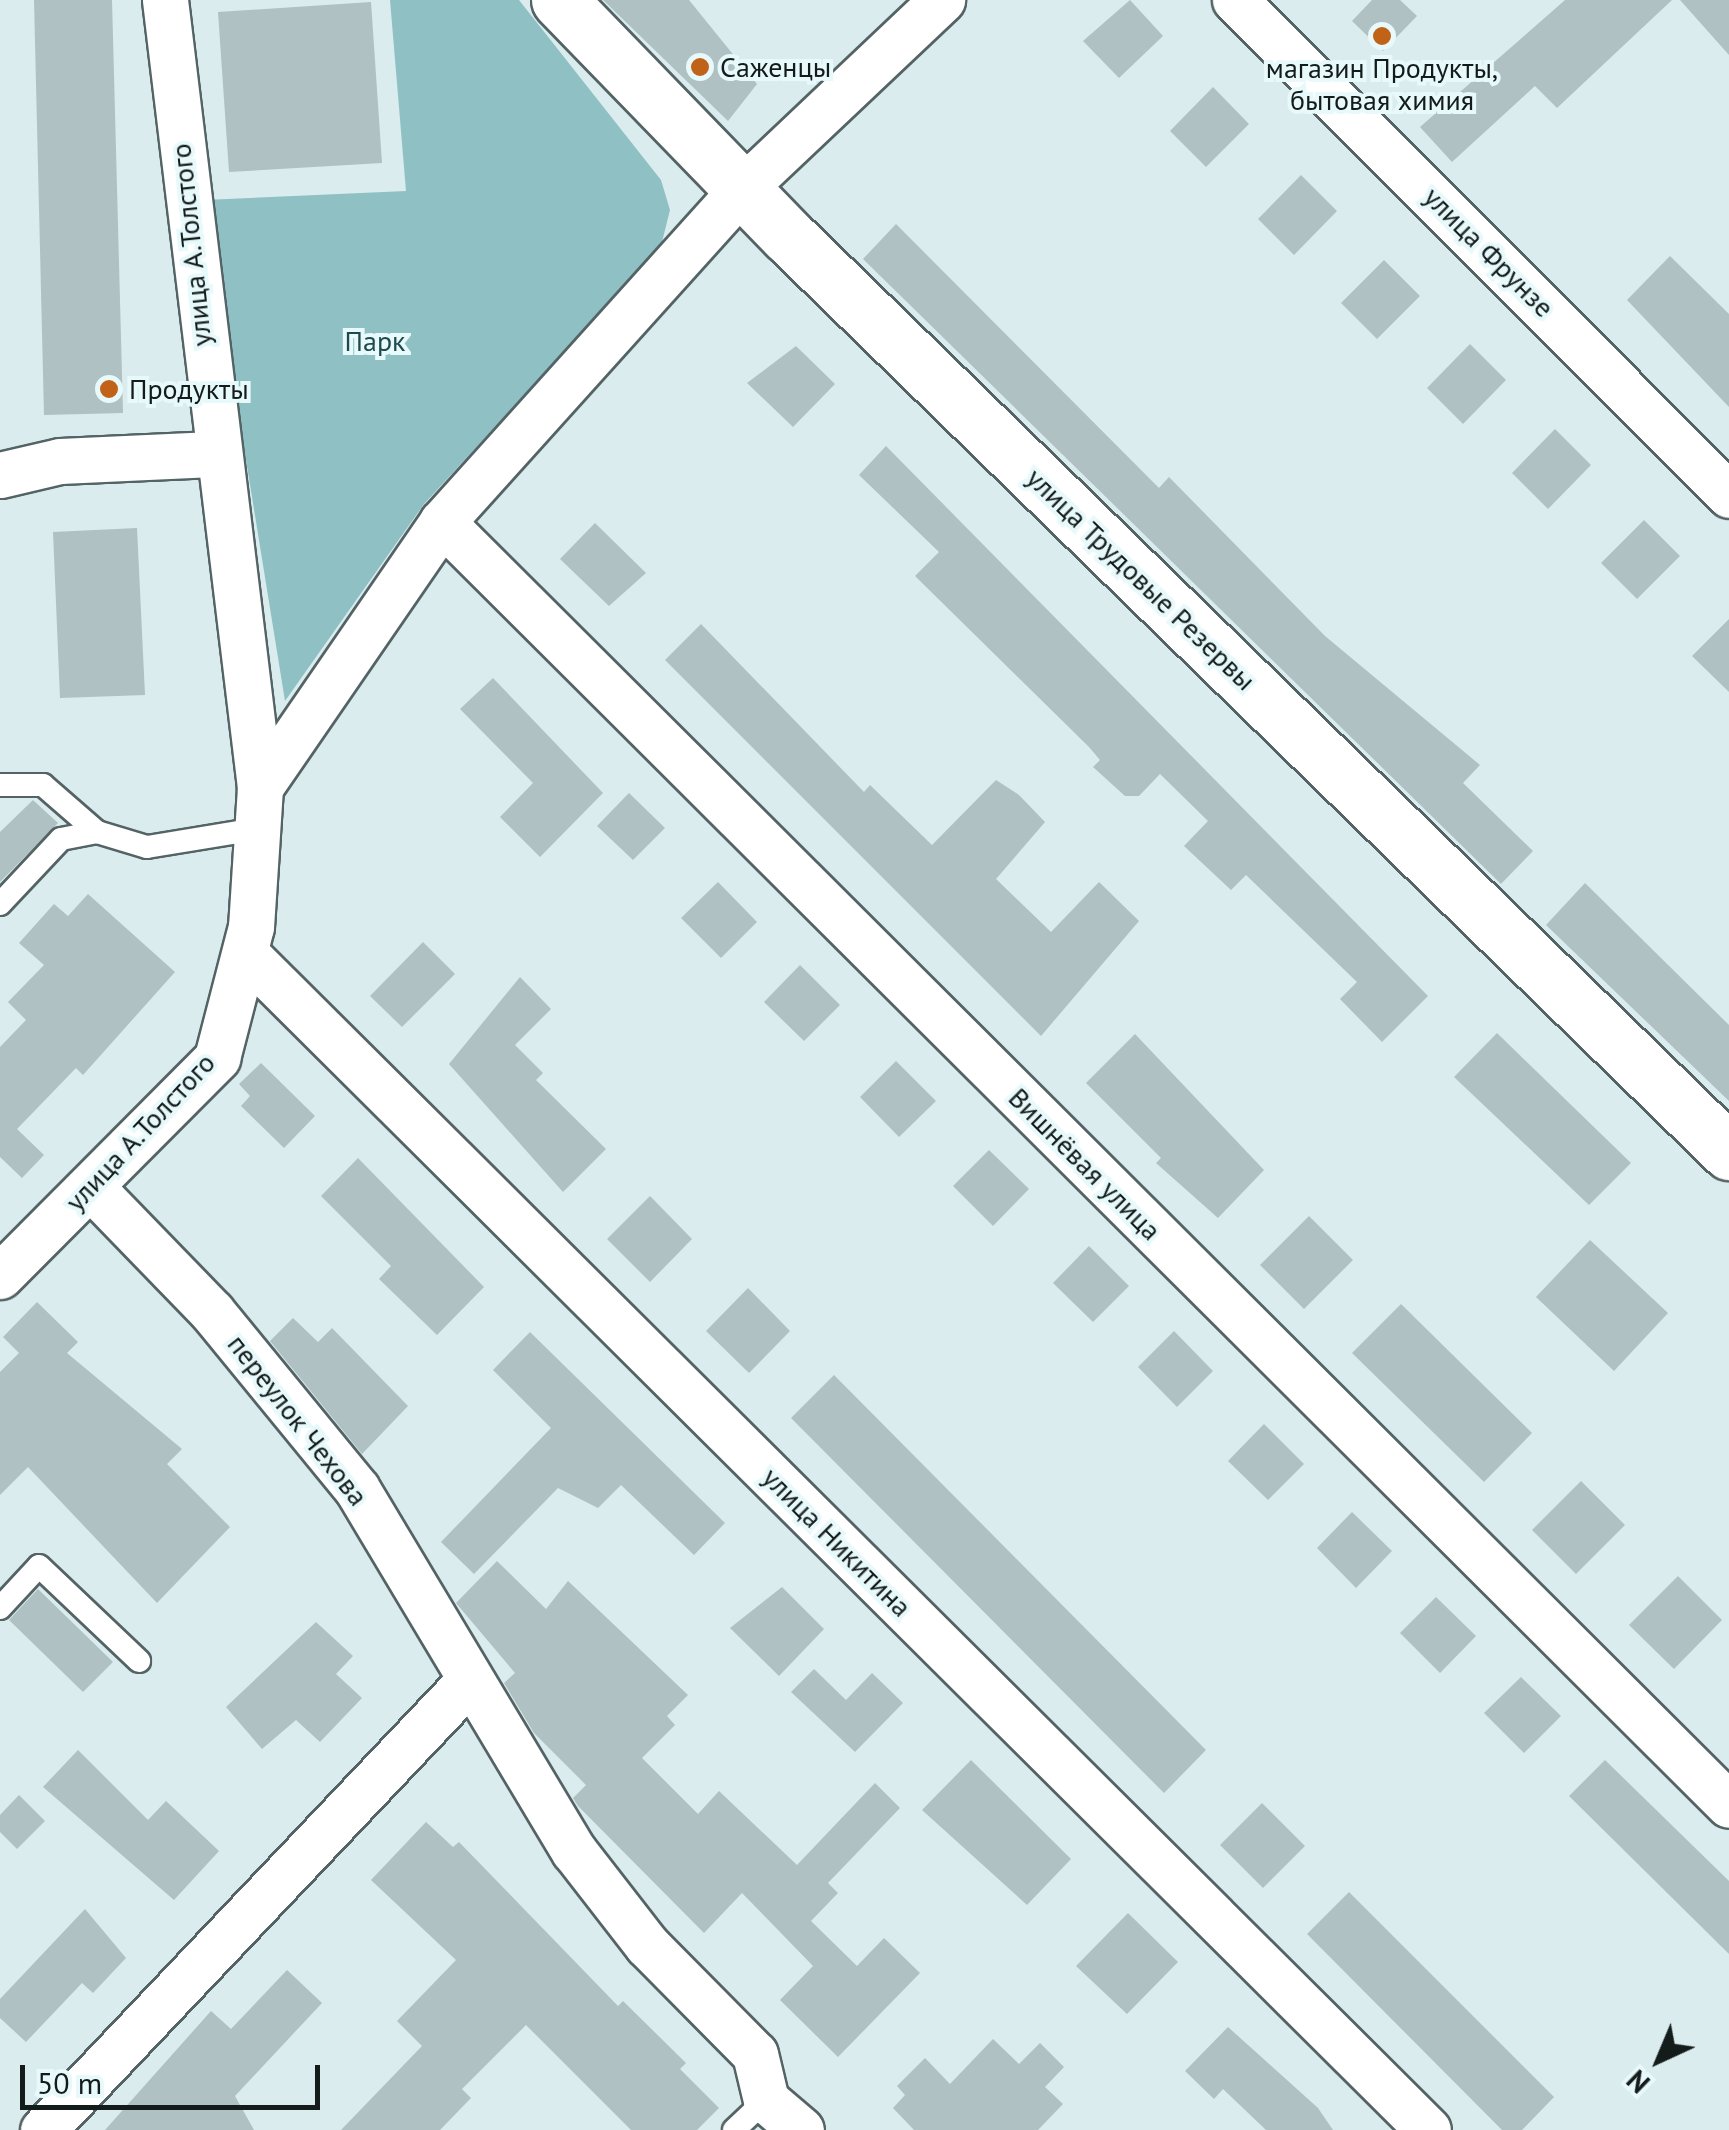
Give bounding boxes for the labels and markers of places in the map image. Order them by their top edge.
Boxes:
marker: магазин Продукты, бытовая химия [1371,25,1393,47]
place label: Саженцы [720,50,831,84]
place label: магазин Продукты, бытовая химия [1266,51,1498,117]
marker: Саженцы [689,56,711,78]
place label: Продукты [129,372,249,406]
marker: Продукты [98,378,120,400]

